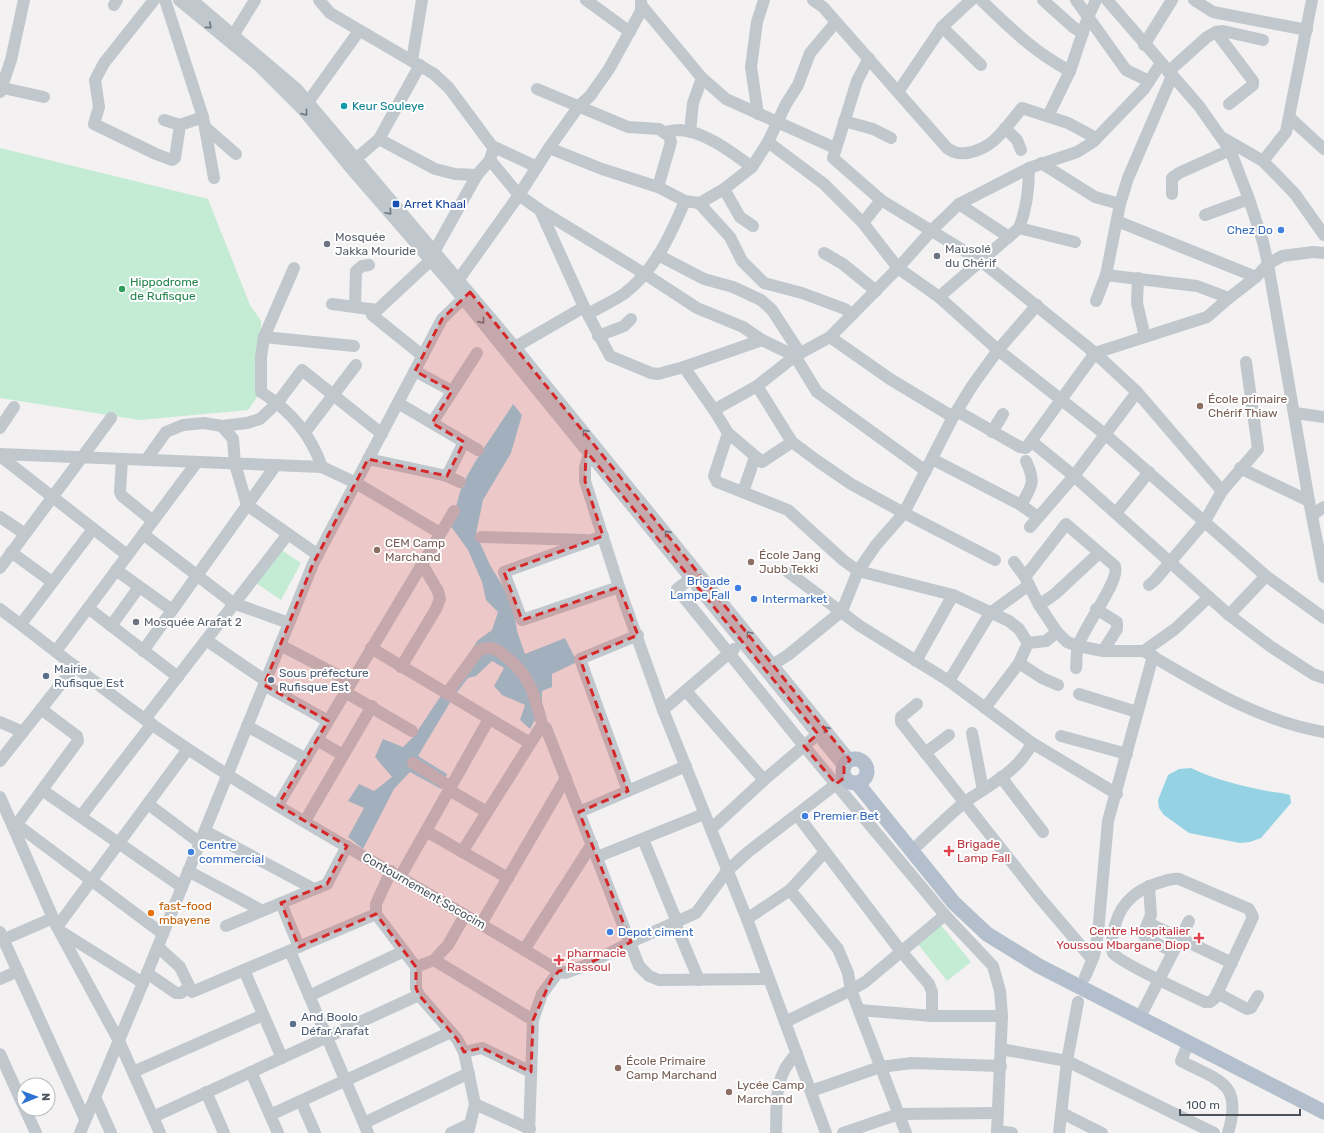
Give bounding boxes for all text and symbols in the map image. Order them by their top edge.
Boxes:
one-way arrow [204,21,211,28]
place label: Keur Souleye [352,99,424,113]
marker: Keur Souleye [339,101,349,111]
one-way arrow [300,108,307,115]
place label: Arret Khaal [404,197,466,211]
marker: Arret Khaal [391,199,401,209]
one-way arrow [384,207,391,214]
place label: Chez Do [1227,223,1273,237]
marker: Chez Do [1276,225,1286,235]
place label: Mosquée Jakka Mouride [335,230,416,258]
marker: Mosquée Jakka Mouride [322,239,332,249]
place label: Mausolé du Chérif [945,242,997,270]
marker: Mausolé du Chérif [932,251,942,261]
place label: Hippodrome de Rufisque [130,275,199,303]
marker: Hippodrome de Rufisque [117,284,127,294]
one-way arrow [478,317,485,324]
place label: École primaire Chérif Thiaw [1208,392,1288,420]
marker: École primaire Chérif Thiaw [1195,401,1205,411]
one-way arrow [582,430,589,437]
one-way arrow [664,531,671,538]
place label: CEM Camp Marchand [385,536,445,564]
marker: CEM Camp Marchand [372,545,382,555]
place label: École Jang Jubb Tekki [759,548,821,576]
marker: École Jang Jubb Tekki [746,557,756,567]
place label: Brigade Lampe Fall [670,574,730,602]
marker: Brigade Lampe Fall [733,583,743,593]
place label: Intermarket [762,592,828,606]
marker: Intermarket [749,594,759,604]
place label: Mosquée Arafat 2 [144,615,242,629]
marker: Mosquée Arafat 2 [131,617,141,627]
one-way arrow [746,632,753,639]
place label: Mairie Rufisque Est [54,662,124,690]
place label: Sous préfecture Rufisque Est [279,666,369,694]
marker: Mairie Rufisque Est [41,671,51,681]
marker: Sous préfecture Rufisque Est [266,675,276,685]
one-way arrow [824,727,831,734]
place label: Premier Bet [813,809,879,823]
marker: Premier Bet [800,811,810,821]
place label: Brigade Lamp Fall [957,837,1010,865]
place label: Centre commercial [199,838,264,866]
marker: Brigade Lamp Fall [944,846,954,856]
marker: Centre commercial [186,847,196,857]
street label: Contournement Sococim [360,850,488,932]
place label: fast-food mbayene [159,899,212,927]
marker: fast-food mbayene [146,908,156,918]
place label: Centre Hospitalier Youssou Mbargane Diop [1056,924,1190,952]
place label: Depot ciment [618,925,694,939]
marker: Depot ciment [605,927,615,937]
marker: Centre Hospitalier Youssou Mbargane Diop [1193,932,1205,944]
place label: pharmacie Rassoul [567,946,626,974]
marker: pharmacie Rassoul [554,955,564,965]
place label: And Boolo Défar Arafat [301,1010,369,1038]
marker: And Boolo Défar Arafat [288,1019,298,1029]
place label: École Primaire Camp Marchand [626,1054,717,1082]
marker: École Primaire Camp Marchand [613,1063,623,1073]
north arrow [16,1077,56,1117]
place label: Lycée Camp Marchand [737,1078,804,1106]
marker: Lycée Camp Marchand [724,1087,734,1097]
scale bar [1180,1091,1300,1117]
text: N [39,1093,52,1101]
text: 100 m [1186,1098,1220,1112]

